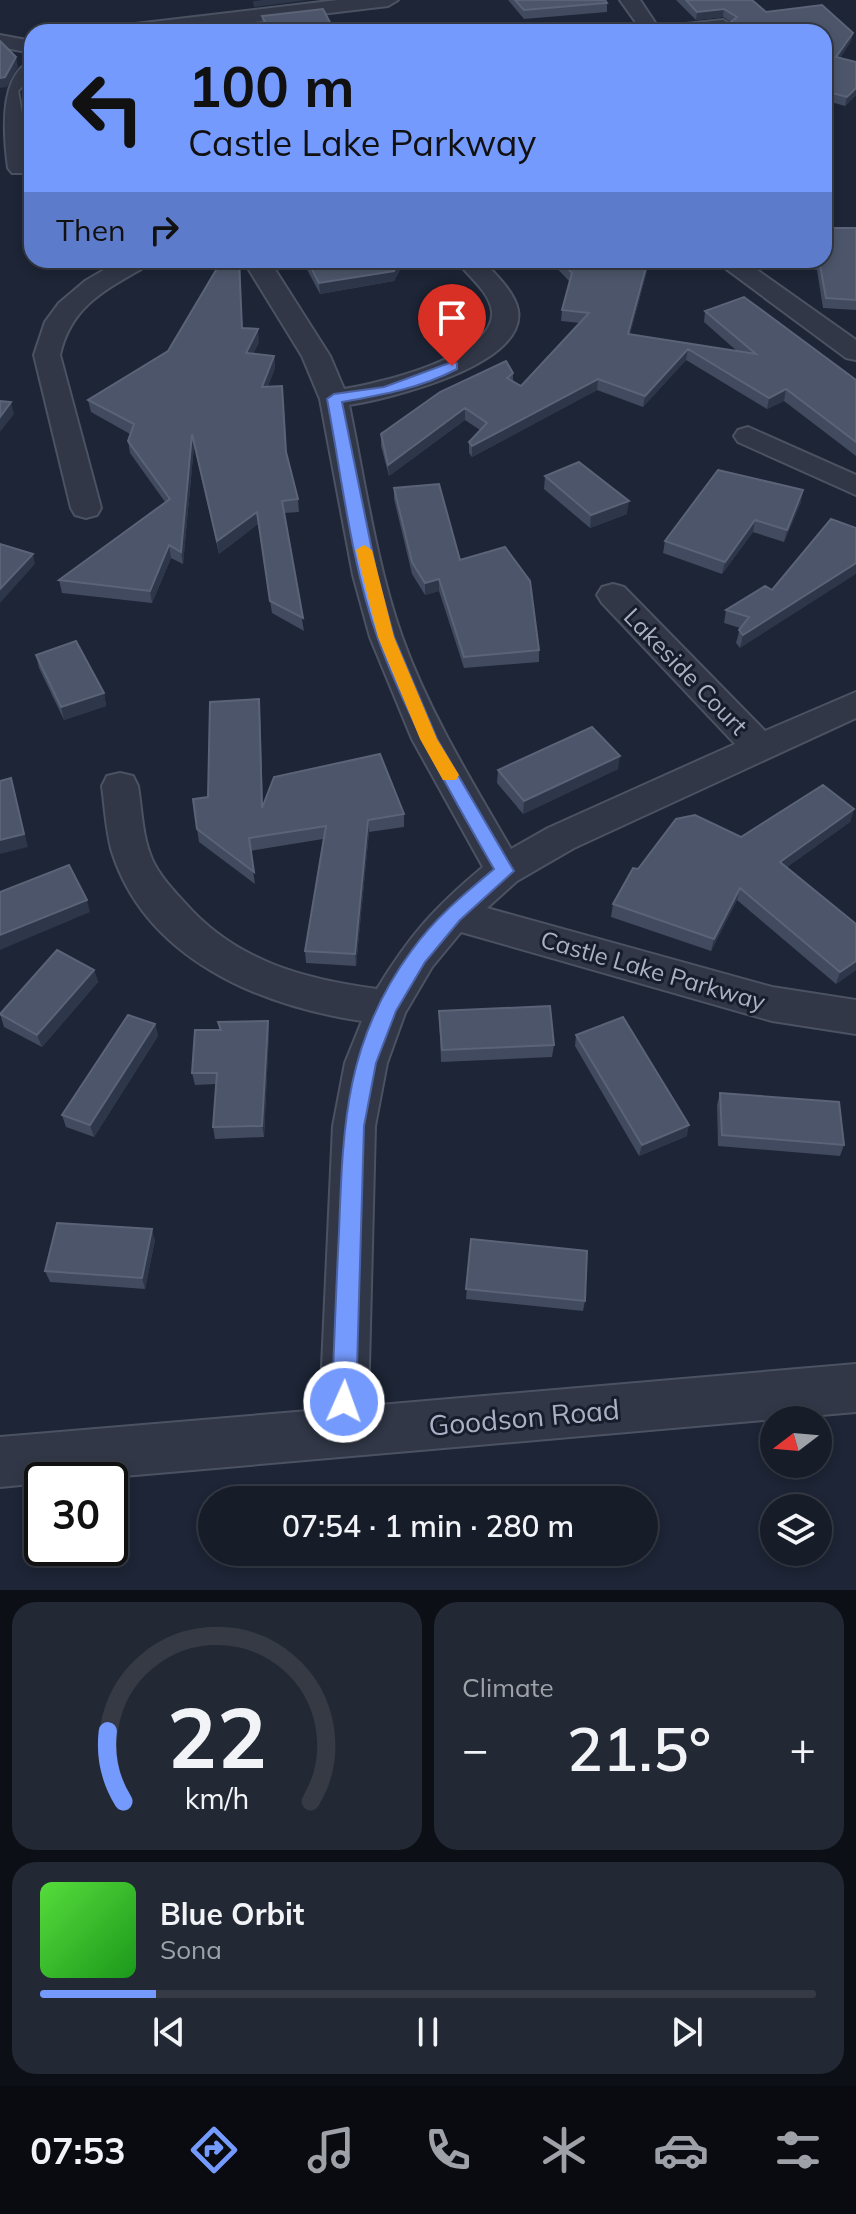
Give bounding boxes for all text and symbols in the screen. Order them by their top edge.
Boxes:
text: 100 m [188,51,355,121]
icon: left [56,56,160,160]
text: Castle Lake Parkway [188,120,536,165]
icon: right [142,208,186,252]
text: Then [56,211,126,249]
pin [418,284,486,366]
icon: arrive [430,296,474,340]
street label: Lakeside Court [618,601,754,741]
street label: Castle Lake Parkway [537,924,769,1016]
position arrow [302,1360,386,1444]
street label: Goodson Road [427,1391,621,1443]
north arrow [760,1406,832,1478]
map controls [760,1406,832,1566]
speed limit sign: 30 [24,1462,128,1566]
button: layers [760,1494,832,1566]
text: 07:54 · 1 min · 280 m [282,1507,574,1545]
text: Climate [462,1671,554,1704]
text: 22 [167,1684,267,1789]
text: 21.5° [567,1711,711,1786]
text: − [462,1721,488,1776]
text: + [790,1721,816,1776]
text: km/h [185,1780,249,1816]
text: Blue Orbit [160,1895,304,1933]
text: Sona [160,1933,222,1966]
icon: previous [147,2010,191,2054]
icon: pause [406,2010,450,2054]
icon: next [665,2010,709,2054]
icon: directions [186,2122,242,2178]
icon: music [303,2122,359,2178]
icon: phone [420,2122,476,2178]
icon: climate [536,2122,592,2178]
icon: car [653,2122,709,2178]
icon: filters [770,2122,826,2178]
text: 07:53 [30,2128,126,2173]

